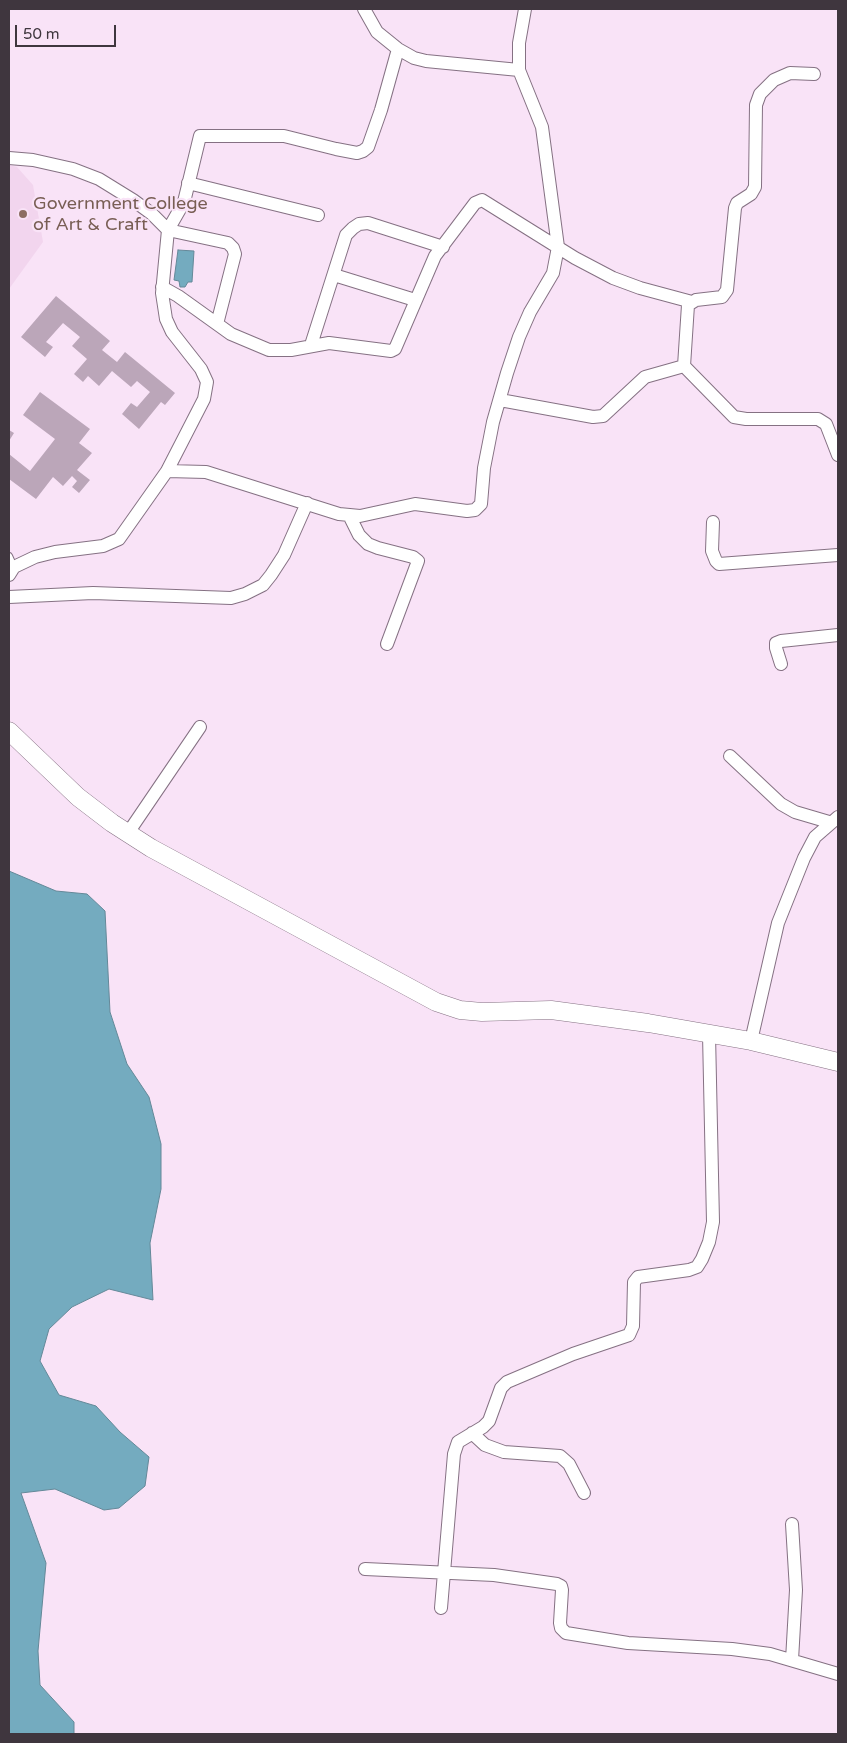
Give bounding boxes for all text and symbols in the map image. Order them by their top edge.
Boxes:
scale bar [18,15,119,47]
text: 50 m [23,25,60,43]
place label: Government College of Art & Craft [33,193,208,235]
marker: Government College of Art & Craft [17,208,29,220]

